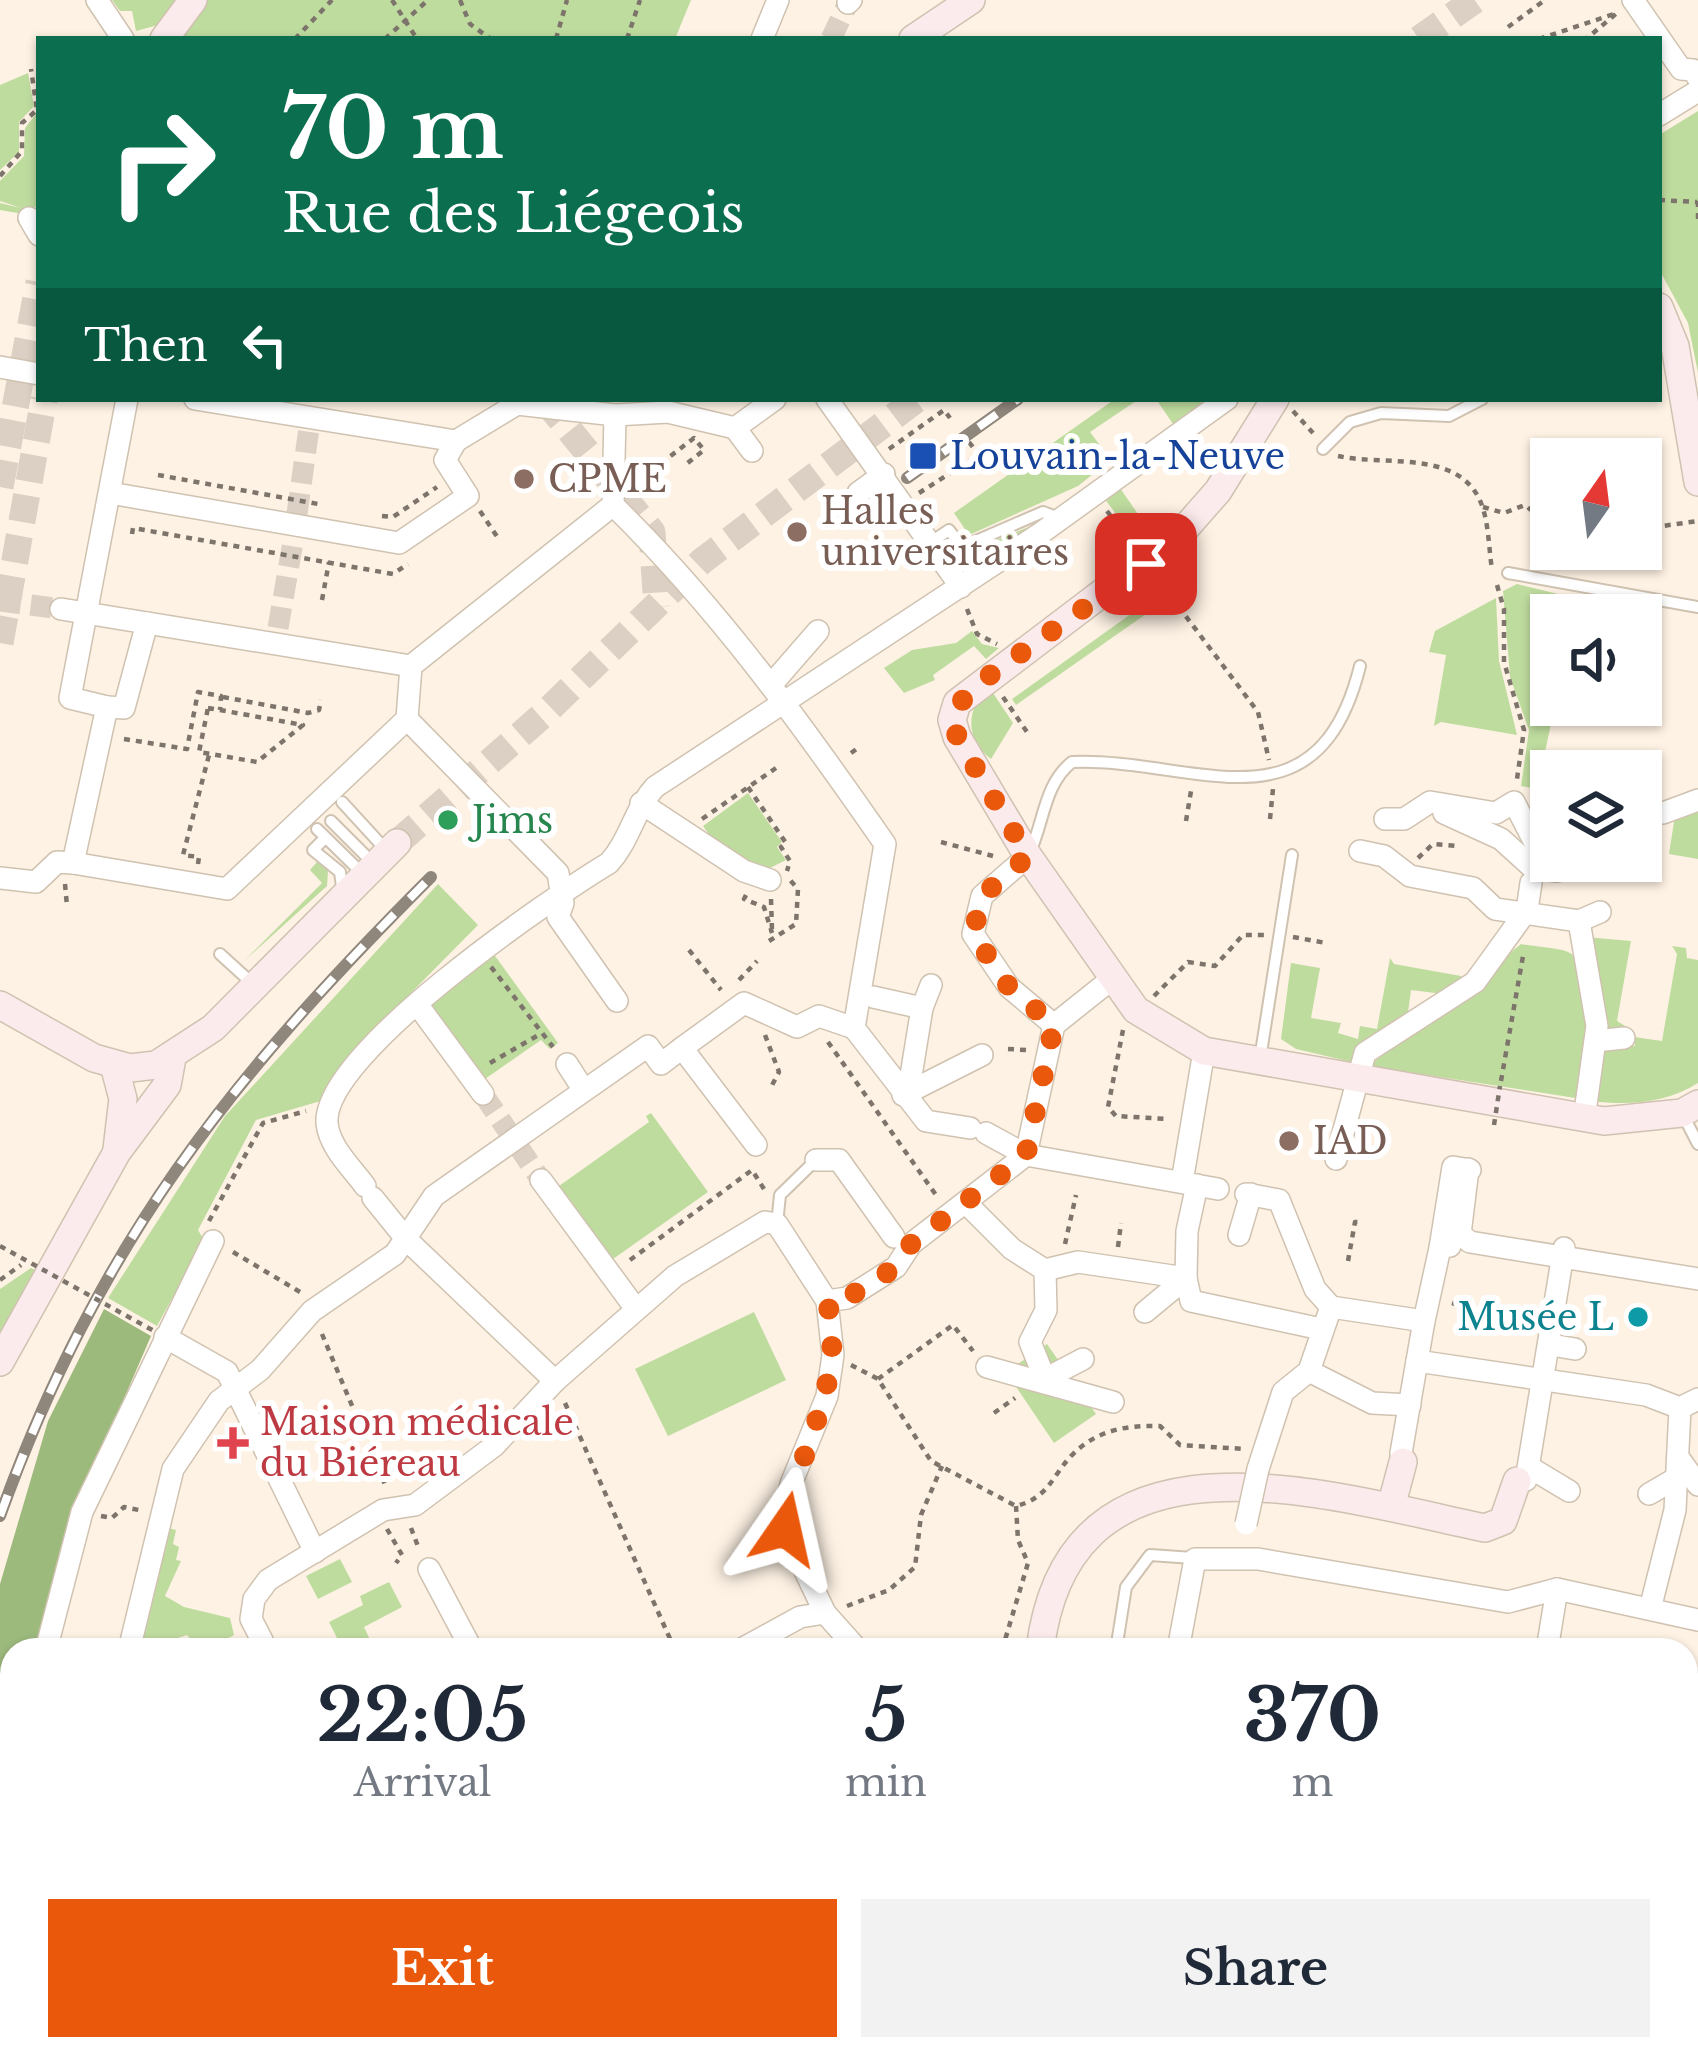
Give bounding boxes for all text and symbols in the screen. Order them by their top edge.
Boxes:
text: 70 m [282,77,504,181]
icon: right [84,84,240,240]
text: Rue des Liégeois [282,180,744,247]
icon: left [232,312,298,378]
text: Then [84,317,208,373]
place label: Louvain-la-Neuve [950,434,1285,479]
north arrow [1530,438,1662,570]
map controls [1530,438,1662,882]
marker: Louvain-la-Neuve [907,440,939,472]
place label: CPME [548,457,667,502]
marker: CPME [511,466,537,492]
place label: Halles universitaires [821,489,1069,575]
pin [1095,513,1197,615]
marker: Halles universitaires [784,519,810,545]
icon: arrive [1113,531,1179,597]
button: sound [1530,594,1662,726]
button: layers [1530,750,1662,882]
place label: Jims [468,798,553,843]
marker: Jims [435,807,461,833]
place label: IAD [1313,1119,1388,1164]
marker: IAD [1276,1128,1302,1154]
place label: Musée L [1457,1295,1614,1340]
marker: Musée L [1625,1304,1651,1330]
place label: Maison médicale du Biéreau [260,1400,574,1486]
marker: Maison médicale du Biéreau [217,1427,249,1459]
position arrow [722,1466,848,1592]
text: 22:05 [317,1671,528,1760]
text: 5 [865,1671,907,1760]
text: 370 [1244,1671,1381,1760]
text: Arrival [353,1758,492,1807]
text: min [845,1758,927,1807]
text: m [1292,1758,1333,1807]
button: Exit [48,1899,837,2037]
button: Share [861,1899,1650,2037]

